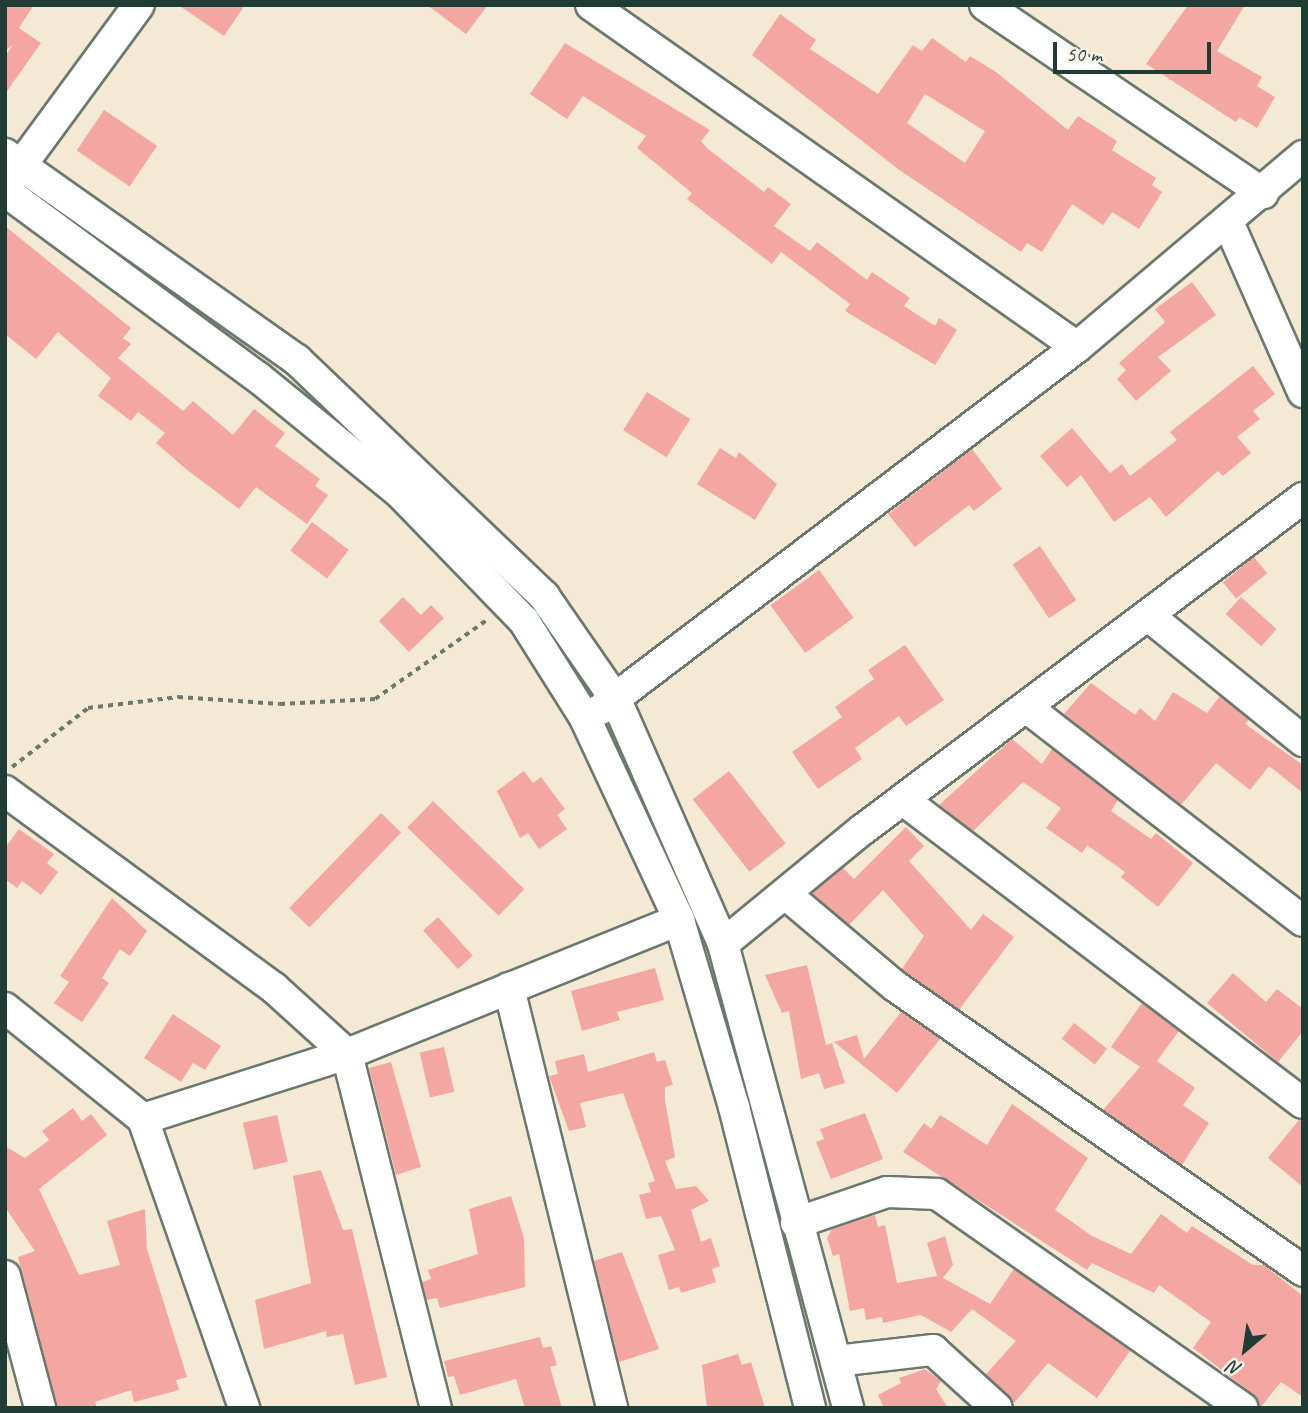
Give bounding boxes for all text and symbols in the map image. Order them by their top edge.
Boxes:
scale bar [1056,28,1214,72]
text: 50 m [1066,41,1102,67]
north arrow [1210,1315,1280,1385]
text: N [1224,1355,1246,1382]

